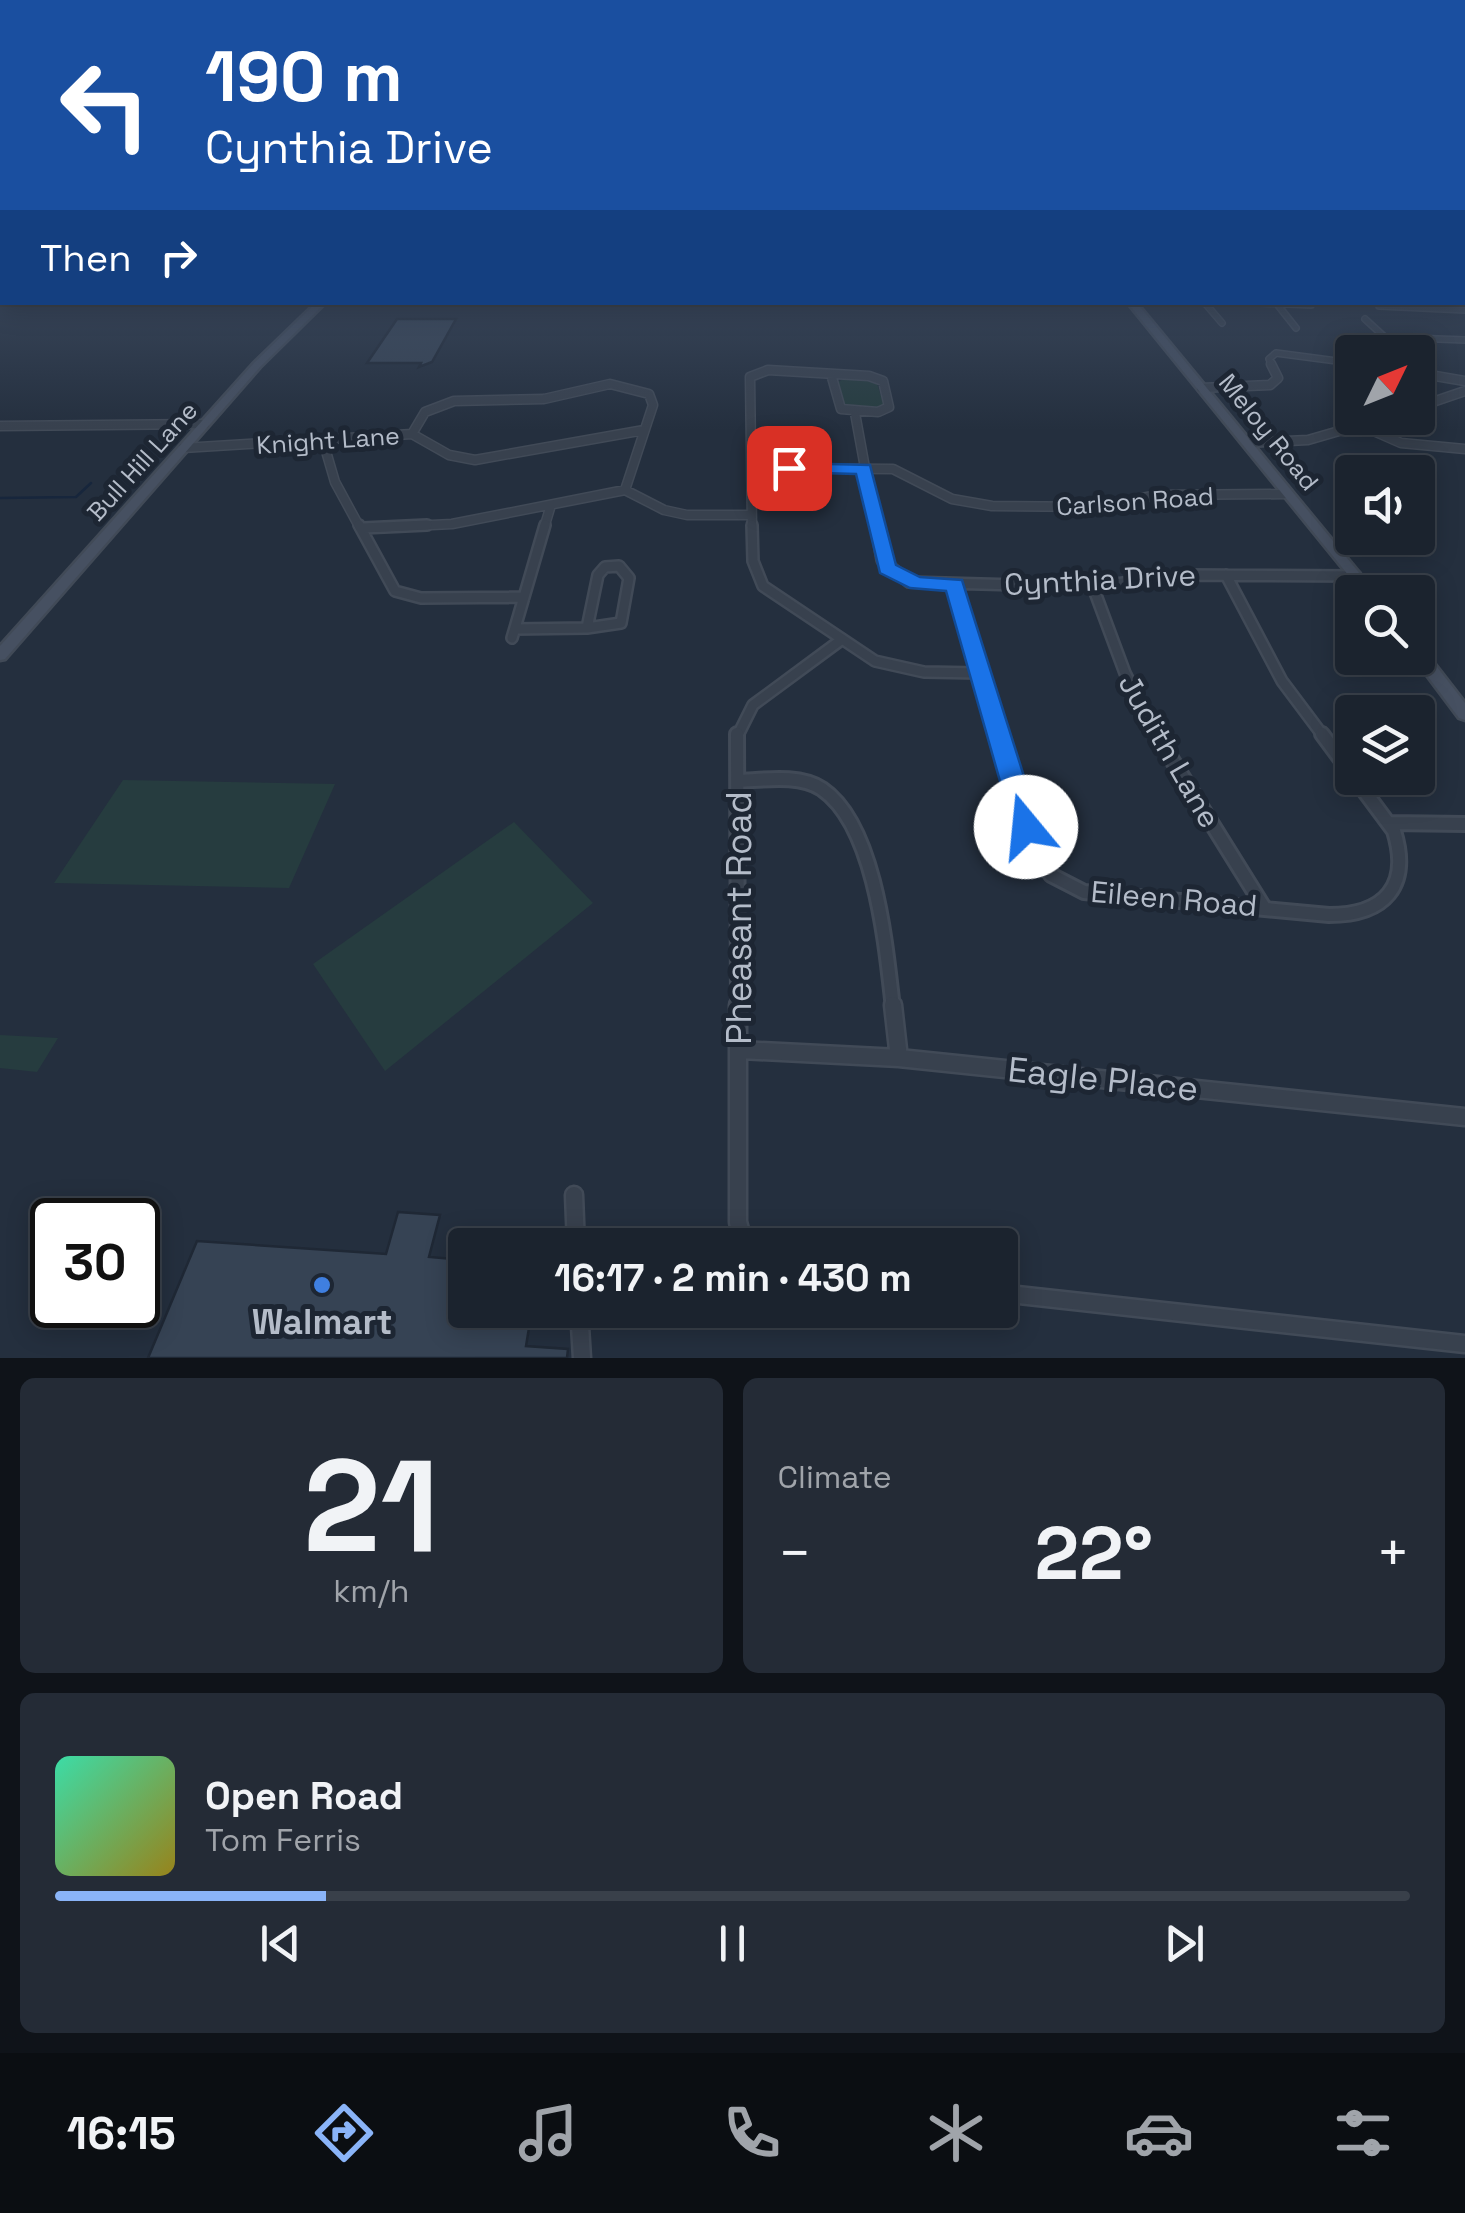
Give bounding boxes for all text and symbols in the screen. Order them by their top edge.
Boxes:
text: 190 m [205,32,403,121]
icon: left [40,40,170,170]
text: Cynthia Drive [205,119,493,176]
icon: right [151,230,206,285]
text: Then [40,234,131,282]
north arrow [1335,335,1435,435]
map controls [1335,335,1435,795]
street label: Meloy Road [1212,367,1326,497]
street label: Bull Hill Lane [80,395,204,527]
street label: Knight Lane [255,419,401,461]
pin [747,426,832,511]
icon: arrive [762,441,817,496]
button: sound [1335,455,1435,555]
street label: Carlson Road [1055,480,1215,522]
street label: Cynthia Drive [1003,555,1197,604]
button: search [1335,575,1435,675]
street label: Judith Lane [1110,667,1229,835]
button: layers [1335,695,1435,795]
position arrow [974,775,1078,879]
street label: Pheasant Road [717,791,761,1045]
street label: Eileen Road [1089,872,1259,925]
street label: Eagle Place [1006,1047,1200,1111]
speed limit sign: 30 [30,1198,160,1328]
text: 16:17 · 2 min · 430 m [554,1254,912,1302]
marker: Walmart [311,1274,333,1296]
place label: Walmart [252,1300,392,1344]
text: 21 [303,1423,439,1589]
text: Climate [778,1457,892,1497]
text: 22° [1034,1505,1153,1601]
text: − [778,1518,812,1588]
text: + [1376,1518,1410,1588]
text: km/h [333,1571,409,1611]
text: Open Road [205,1772,403,1820]
text: Tom Ferris [205,1820,361,1860]
icon: previous [253,1916,308,1971]
icon: pause [705,1916,760,1971]
icon: next [1157,1916,1212,1971]
icon: directions [309,2098,379,2168]
icon: music [513,2098,583,2168]
icon: phone [717,2098,787,2168]
icon: climate [921,2098,991,2168]
icon: car [1124,2098,1194,2168]
icon: filters [1328,2098,1398,2168]
text: 16:15 [67,2105,176,2162]

